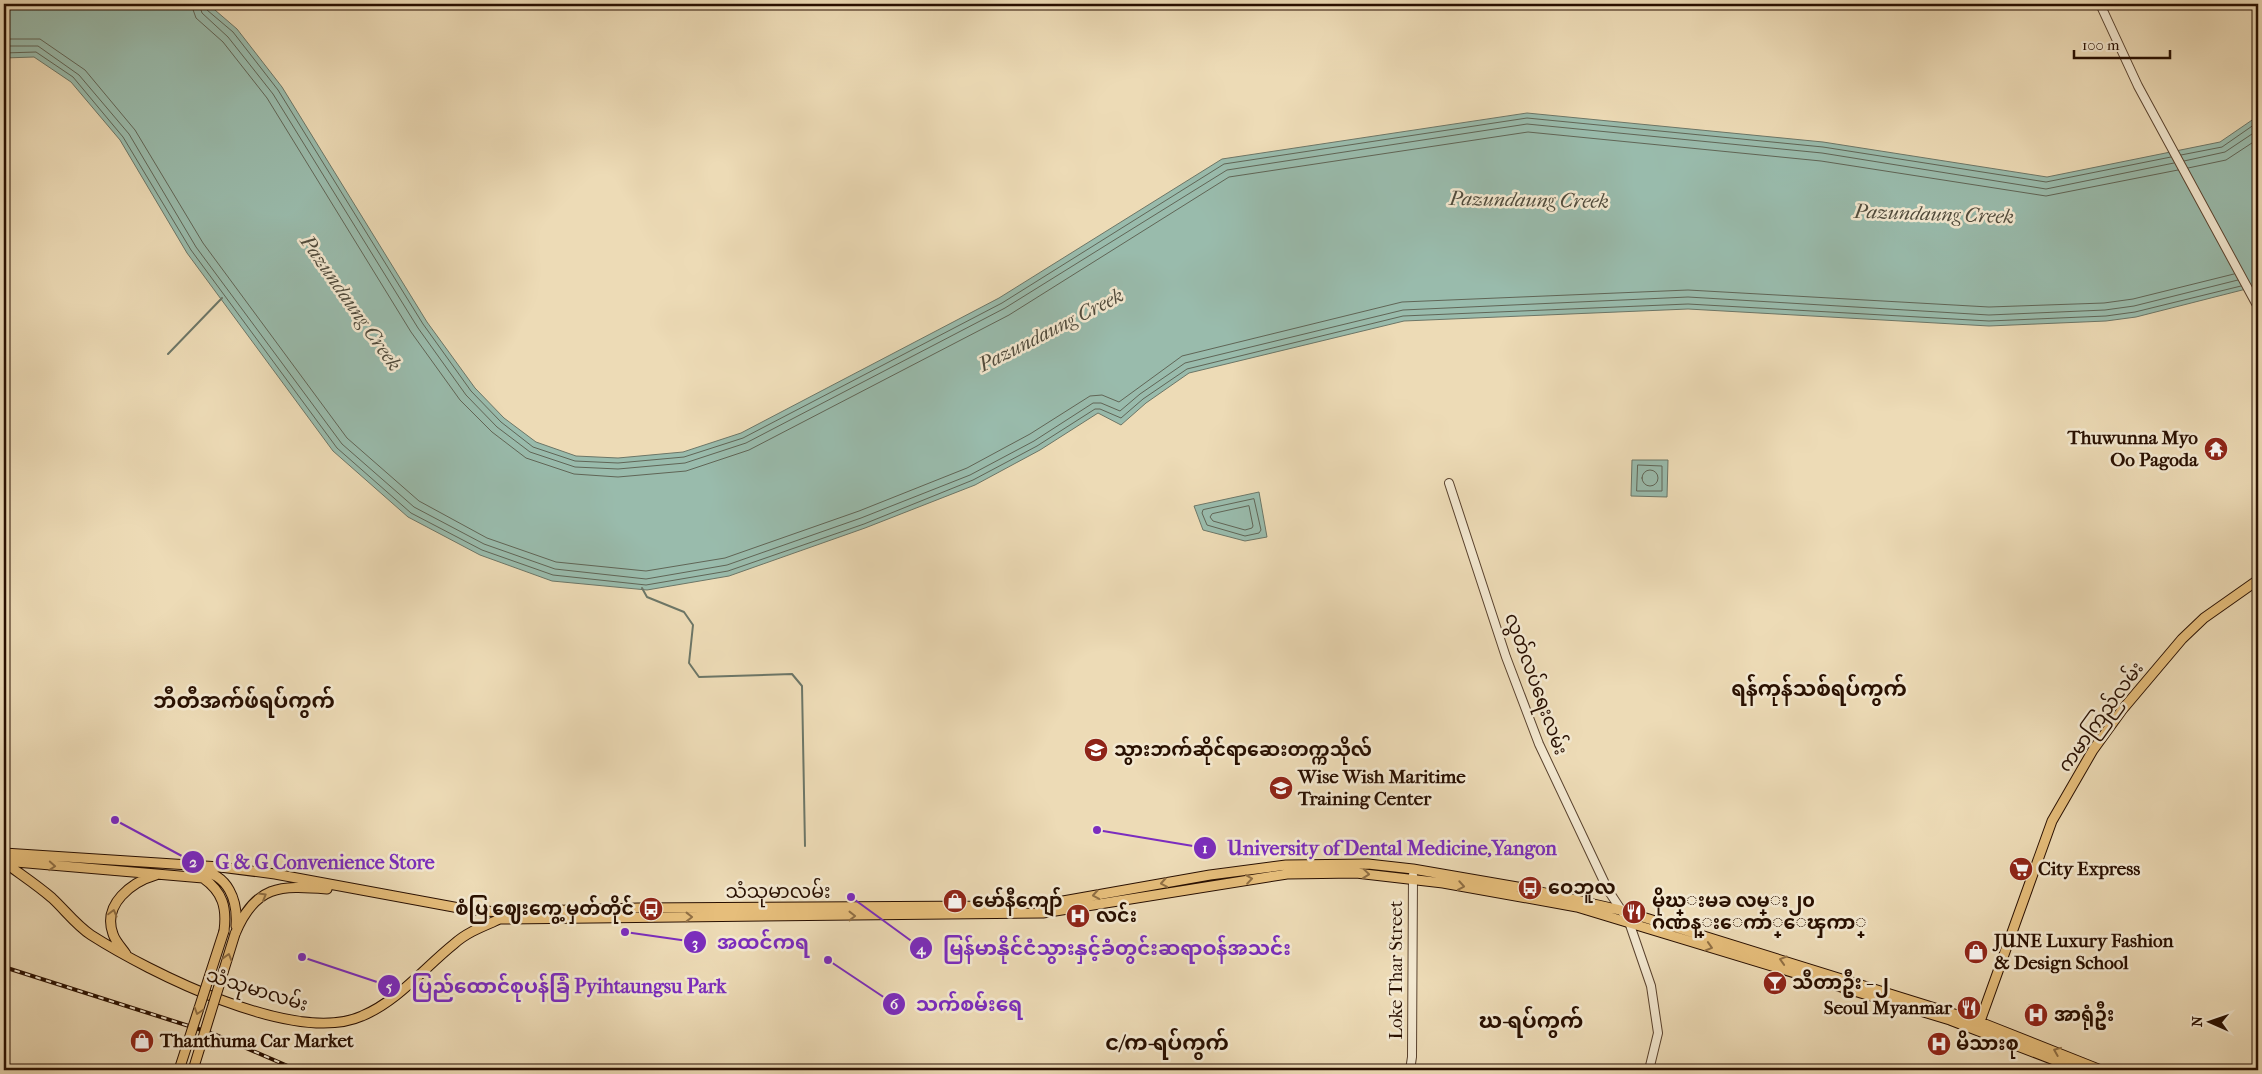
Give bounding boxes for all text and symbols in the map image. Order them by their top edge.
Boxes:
scale bar [2074,28,2171,60]
text: 100 m [2082,36,2120,54]
water label: Pazundaung Creek [1448,187,1609,213]
water label: Pazundaung Creek [1853,200,2014,228]
water label: Pazundaung Creek [295,230,406,375]
water label: Pazundaung Creek [974,283,1127,377]
place label: Thuwunna Myo Oo Pagoda [2067,427,2199,471]
temple icon: Thuwunna Myo Oo Pagoda [2203,436,2229,462]
street label: လွတ်လပ်ရေးလမ်း [1496,609,1576,759]
street label: ကမာကြည်လမ်း [2051,655,2151,779]
district label: ရန်ကုန်သစ်ရပ်ကွက် [1731,673,1907,706]
district label: ဘီတီအက်ဖ်ရပ်ကွက် [153,685,335,718]
place label: သွားဘက်‌ဆိုင်ရာဆေးတက္ကသိုလ် [1114,736,1372,765]
school or university icon: သွားဘက်‌ဆိုင်ရာဆေးတက္ကသိုလ် [1083,737,1109,763]
place label: Wise Wish Maritime Training Center [1297,766,1466,810]
school or university icon: Wise Wish Maritime Training Center [1268,775,1294,801]
callout: University of Dental Medicine,Yangon [1192,831,1567,866]
text: University of Dental Medicine,Yangon [1226,837,1557,860]
text: 1 [1202,839,1208,857]
callout: G & G Convenience Store [181,845,445,880]
text: G & G Convenience Store [215,851,435,874]
text: 2 [189,853,197,871]
supermarket icon: City Express [2008,856,2034,882]
place label: City Express [2038,858,2140,880]
one-way arrow [48,860,56,871]
one-way arrow [1362,868,1370,879]
one-way arrow [1245,875,1253,885]
bus stop icon: ဝေဘူလ [1517,875,1543,901]
street label: သံသုမာလမ်း [725,877,831,908]
place label: ဝေဘူလ [1548,877,1615,903]
one-way arrow [1160,878,1169,888]
one-way arrow [1457,881,1465,891]
place label: မော်နီကျော် [972,887,1062,917]
place label: မိုဃ္းမခ လမ္း၂၀ ဂဏန္းေကာ္ေၾကာ္ [1652,887,1867,938]
shop icon: မော်နီကျော် [942,888,968,914]
one-way arrow [1091,889,1100,899]
one-way arrow [258,892,267,902]
place label: စံပြ ဈေးကွေ့ မှတ်တိုင် [455,895,634,924]
bus stop icon: စံပြ ဈေးကွေ့ မှတ်တိုင် [638,896,664,922]
restaurant icon: မိုဃ္းမခ လမ္း၂၀ ဂဏန္းေကာ္ေၾကာ္ [1621,899,1647,925]
street label: Loke Thar Street [1385,900,1407,1039]
place label: လင်း [1096,902,1137,927]
hospital icon: လင်း [1065,903,1091,929]
one-way arrow [107,910,117,918]
one-way arrow [848,911,856,921]
one-way arrow [686,912,693,922]
callout: အထင်ကရ [682,925,819,960]
text: အထင်ကရ [717,929,810,958]
place label: JUNE Luxury Fashion & Design School [1992,930,2175,974]
callout: မြန်မာနိုင်ငံသွားနှင့်ခံတွင်းဆရာဝန်အသင်း [908,931,1301,966]
text: 3 [692,934,698,952]
text: မြန်မာနိုင်ငံသွားနှင့်ခံတွင်းဆရာဝန်အသင်း [943,935,1291,964]
shop icon: JUNE Luxury Fashion & Design School [1963,939,1989,965]
text: 4 [916,940,927,958]
one-way arrow [1704,942,1713,952]
one-way arrow [222,953,232,962]
one-way arrow [1779,955,1788,965]
street label: သံသုမာလမ်း [202,960,312,1021]
callout: ပြည်ထောင်စုပန်ခြံ Pyihtaungsu Park [377,969,736,1004]
place label: သီတာဦး - ၂ [1792,969,1889,998]
bar icon: သီတာဦး - ၂ [1762,970,1788,996]
text: ပြည်ထောင်စုပန်ခြံ Pyihtaungsu Park [412,973,727,1002]
text: 5 [386,977,393,995]
callout: သက်စမ်းရေ [881,987,1033,1022]
text: သက်စမ်းရေ [916,991,1023,1020]
text: 6 [890,995,899,1013]
restaurant icon: Seoul Myanmar [1956,995,1982,1021]
north arrow [2184,996,2234,1046]
place label: Seoul Myanmar [1824,997,1953,1019]
place label: အာရုံဦး [2054,1001,2114,1030]
hospital icon: အာရုံဦး [2023,1002,2049,1028]
district label: ဃ-ရပ်ကွက် [1479,1005,1583,1038]
one-way arrow [194,1006,204,1014]
text: N [2189,1016,2206,1027]
district label: င/က-ရပ်ကွက် [1105,1027,1229,1060]
shop icon: Thanthuma Car Market [129,1028,155,1054]
place label: Thanthuma Car Market [159,1030,354,1052]
place label: မိသားစု [1956,1030,2019,1059]
hospital icon: မိသားစု [1926,1031,1952,1057]
one-way arrow [2053,1047,2061,1057]

